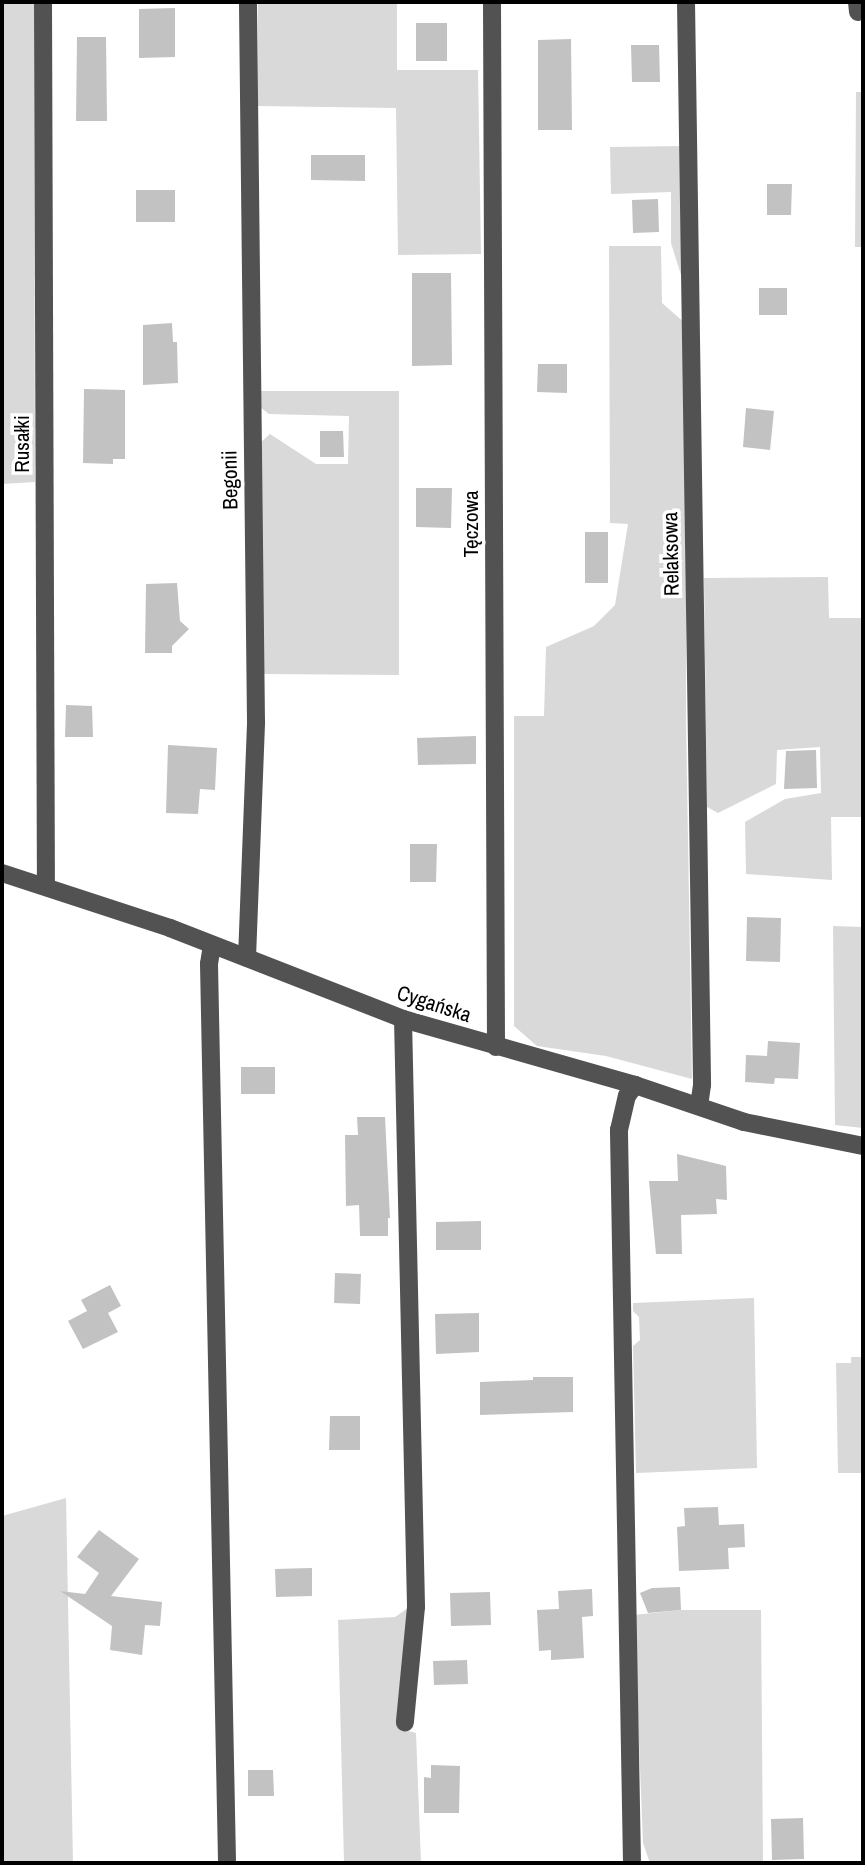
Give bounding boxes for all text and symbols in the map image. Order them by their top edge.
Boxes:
street label: Rusałki [9,415,35,473]
street label: Begonii [217,450,243,510]
street label: Tęczowa [458,491,484,557]
street label: Relaksowa [658,512,684,596]
street label: Cygańska [394,980,474,1028]

